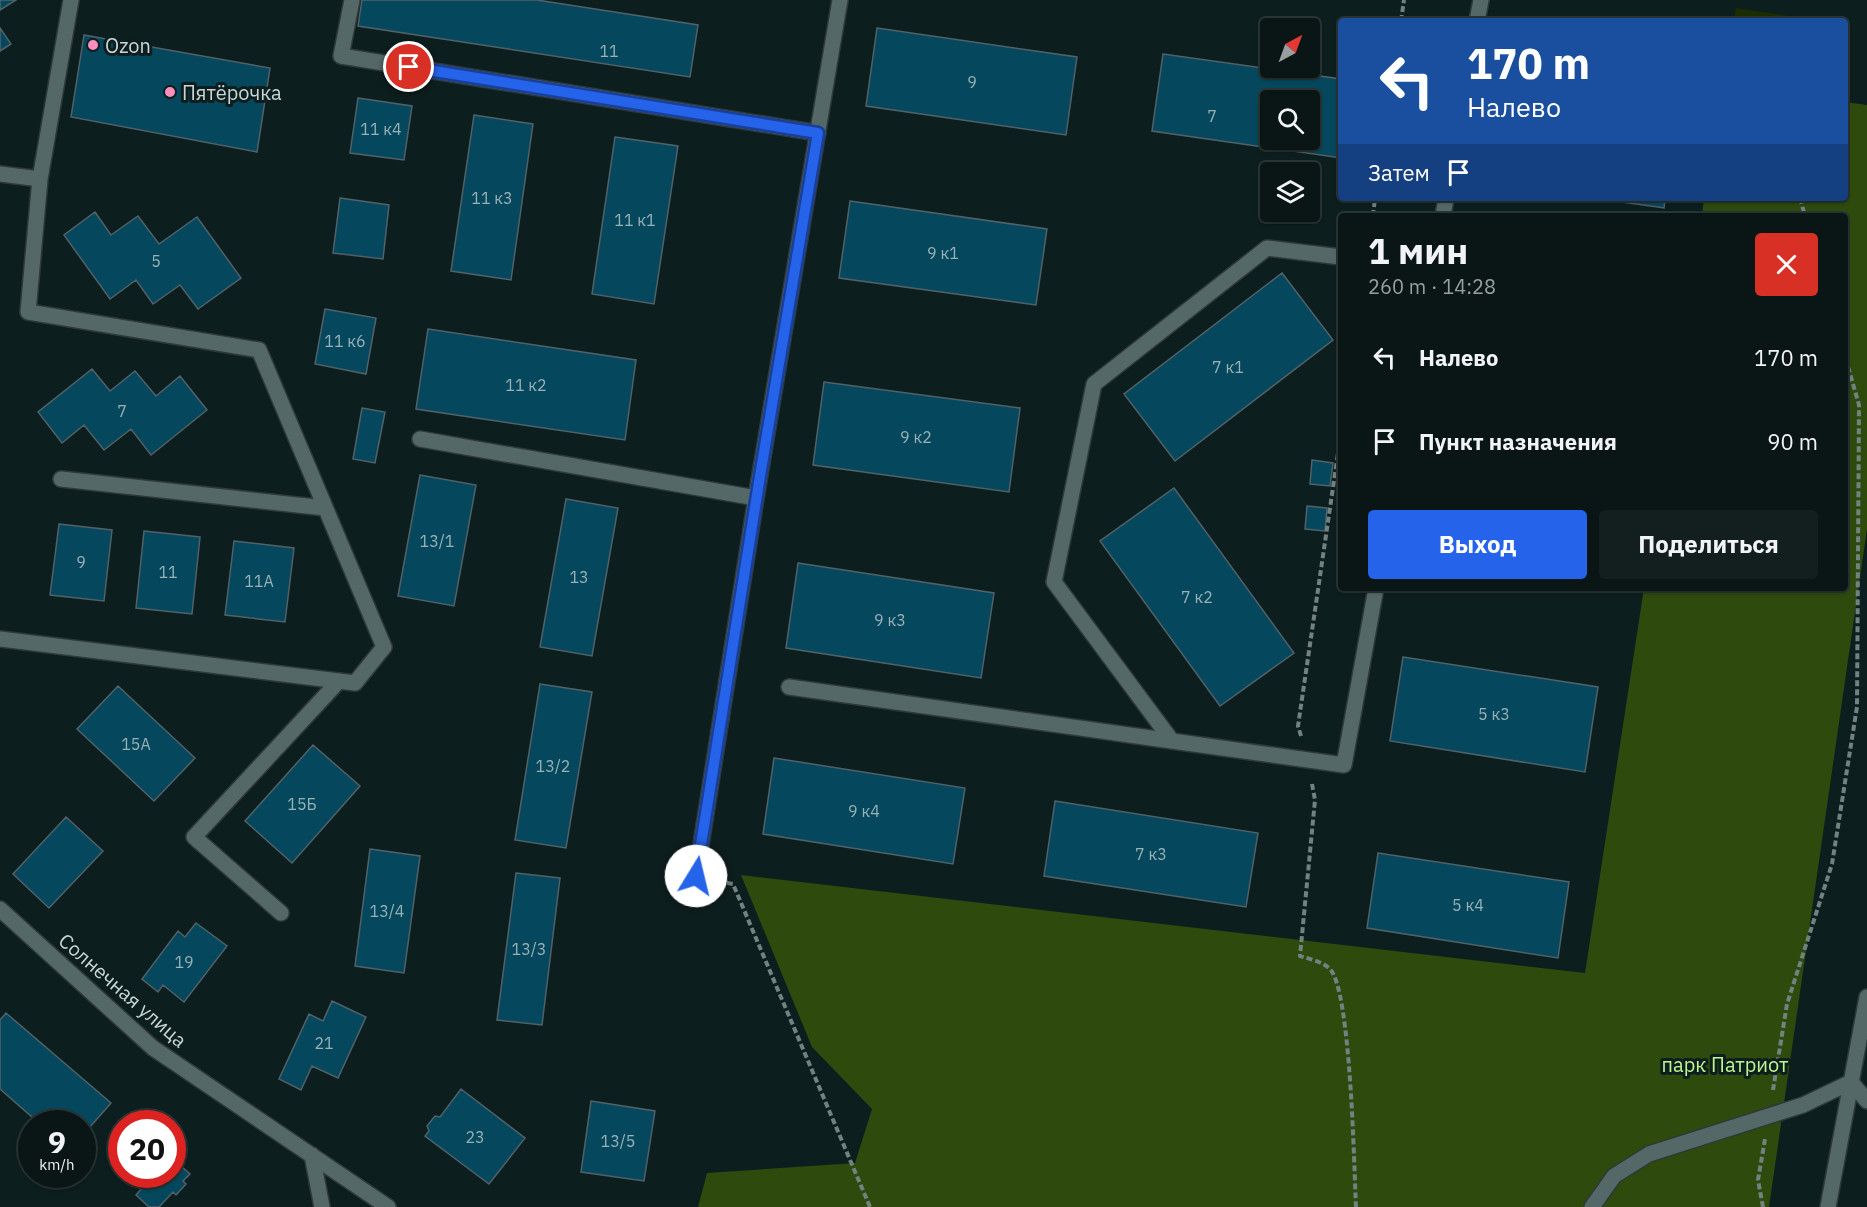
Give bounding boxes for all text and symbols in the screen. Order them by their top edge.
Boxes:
north arrow [1260,18,1320,78]
map controls [1260,18,1320,222]
place label: Ozon [105,32,151,59]
text: 170 m [1467,36,1590,91]
marker: Ozon [86,38,100,52]
pin [383,41,434,92]
house number: 11 [599,41,619,61]
icon: left [1368,42,1446,120]
icon: arrive [392,50,425,83]
house number: 9 [967,72,977,92]
place label: Пятёрочка [182,79,282,106]
marker: Пятёрочка [163,85,177,99]
text: Налево [1467,89,1561,124]
button: search [1260,90,1320,150]
house number: 7 [1207,106,1217,126]
house number: 11 к4 [360,119,402,139]
icon: arrive [1442,156,1475,189]
text: Затем [1368,158,1430,187]
button: layers [1260,162,1320,222]
house number: 11 к3 [471,188,513,208]
house number: 11 к1 [614,210,656,230]
text: 1 мин [1368,227,1468,274]
button: close [1755,233,1818,296]
house number: 9 к1 [927,243,959,263]
house number: 5 [151,251,161,271]
text: 260 m · 14:28 [1368,273,1496,300]
house number: 11 к6 [324,331,366,351]
icon: left [1368,341,1401,374]
text: Налево [1419,343,1498,372]
text: 170 m [1754,343,1818,372]
house number: 7 к1 [1212,357,1244,377]
house number: 11 к2 [505,375,547,395]
house number: 7 [117,401,127,421]
icon: arrive [1368,425,1401,458]
house number: 9 к2 [900,427,932,447]
text: Пункт назначения [1419,427,1617,456]
text: 90 m [1767,427,1818,456]
button: Выход [1368,510,1587,579]
button: Поделиться [1599,510,1818,579]
house number: 13/1 [420,531,454,551]
house number: 9 [76,552,86,572]
house number: 11 [158,562,178,582]
house number: 13 [569,567,589,587]
house number: 11А [244,571,274,591]
house number: 7 к2 [1181,587,1213,607]
house number: 9 к3 [874,610,906,630]
house number: 5 к3 [1478,704,1510,724]
house number: 15А [121,734,151,754]
house number: 13/2 [536,756,570,776]
house number: 15Б [287,794,317,814]
house number: 9 к4 [848,801,880,821]
position arrow [664,844,728,908]
house number: 7 к3 [1135,844,1167,864]
house number: 5 к4 [1452,895,1484,915]
house number: 13/4 [370,901,404,921]
street label: Солнечная улица [53,927,193,1053]
house number: 13/3 [512,939,546,959]
house number: 19 [174,952,194,972]
house number: 21 [314,1033,334,1053]
park label: парк Патриот [1662,1051,1789,1078]
speed limit sign: 20 [108,1110,186,1188]
text: 9 [48,1122,66,1161]
house number: 23 [465,1127,485,1147]
house number: 13/5 [601,1131,635,1151]
text: km/h [39,1155,75,1174]

